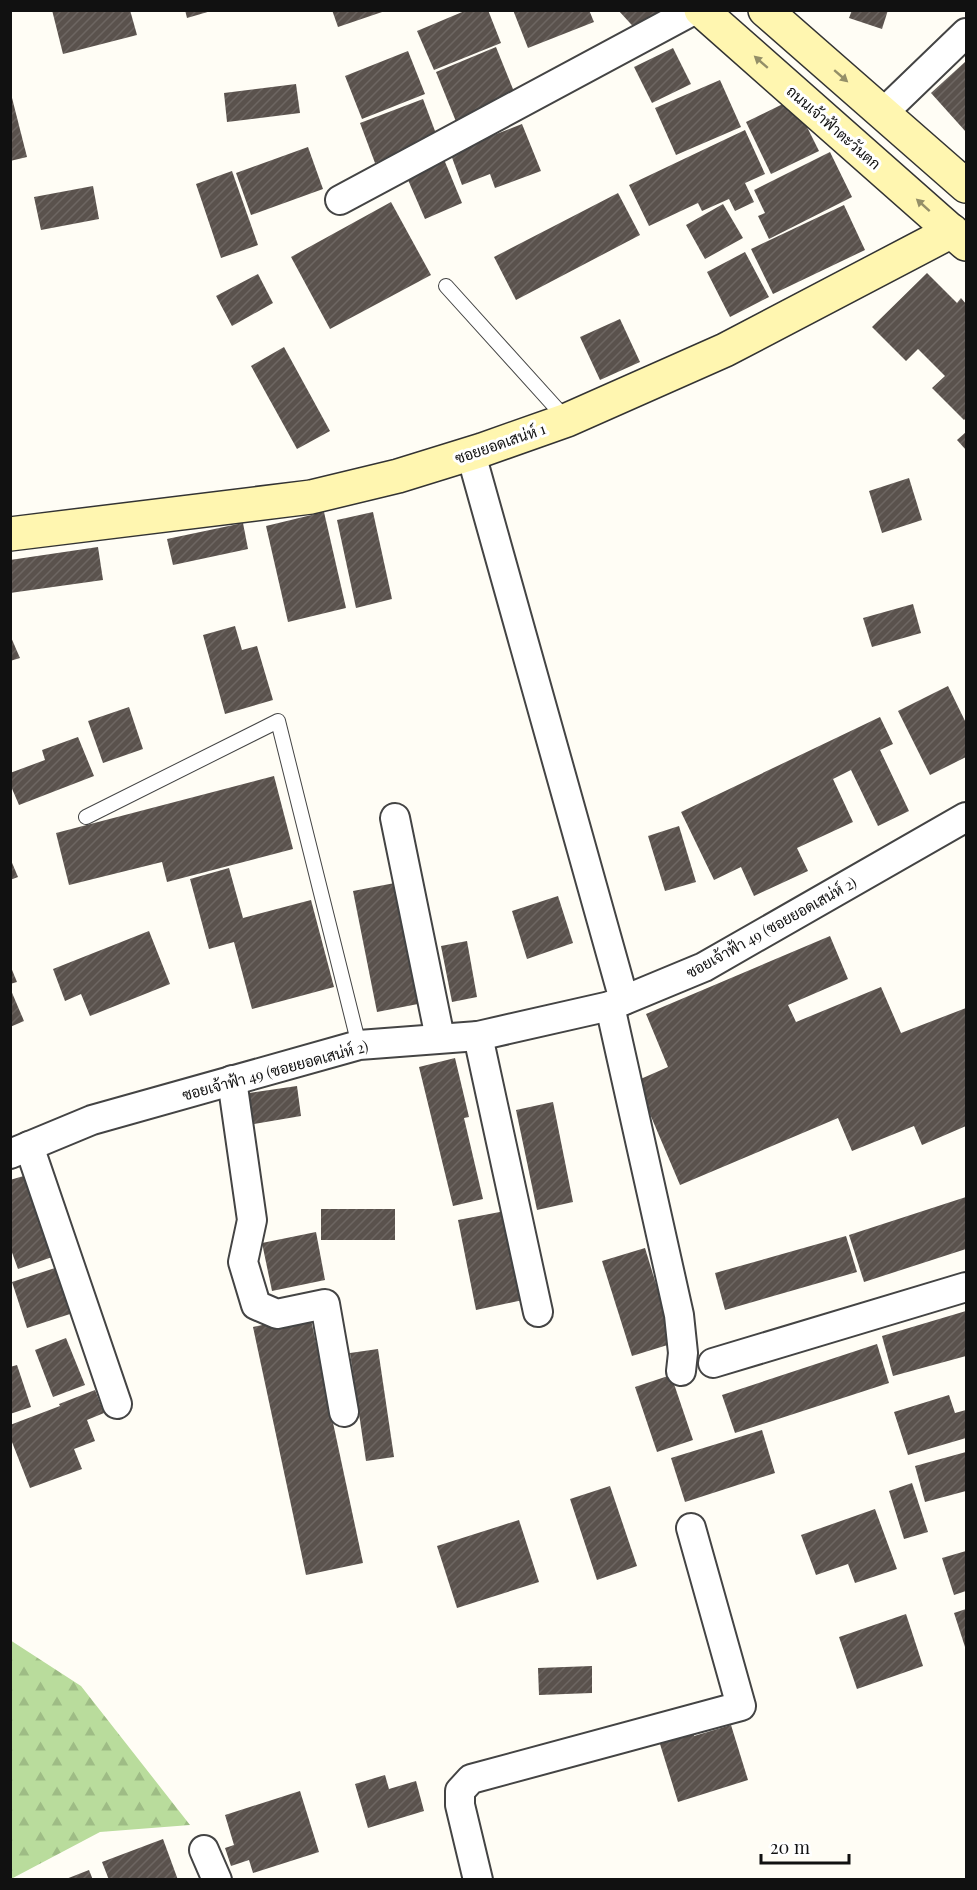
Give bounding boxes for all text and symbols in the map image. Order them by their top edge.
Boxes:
one-way arrow [753,55,768,69]
one-way arrow [833,70,849,83]
street label: ถนนเจ้าฟ้าตะวันตก [783,81,885,173]
one-way arrow [916,199,931,212]
street label: ซอยยอดเสน่ห์ 1 [452,418,548,468]
street label: ซอยเจ้าฟ้า 49 (ซอยยอดเสน่ห์ 2) [682,872,860,982]
street label: ซอยเจ้าฟ้า 49 (ซอยยอดเสน่ห์ 2) [180,1036,370,1104]
scale bar [761,1827,850,1865]
text: 20 m [770,1835,810,1859]

